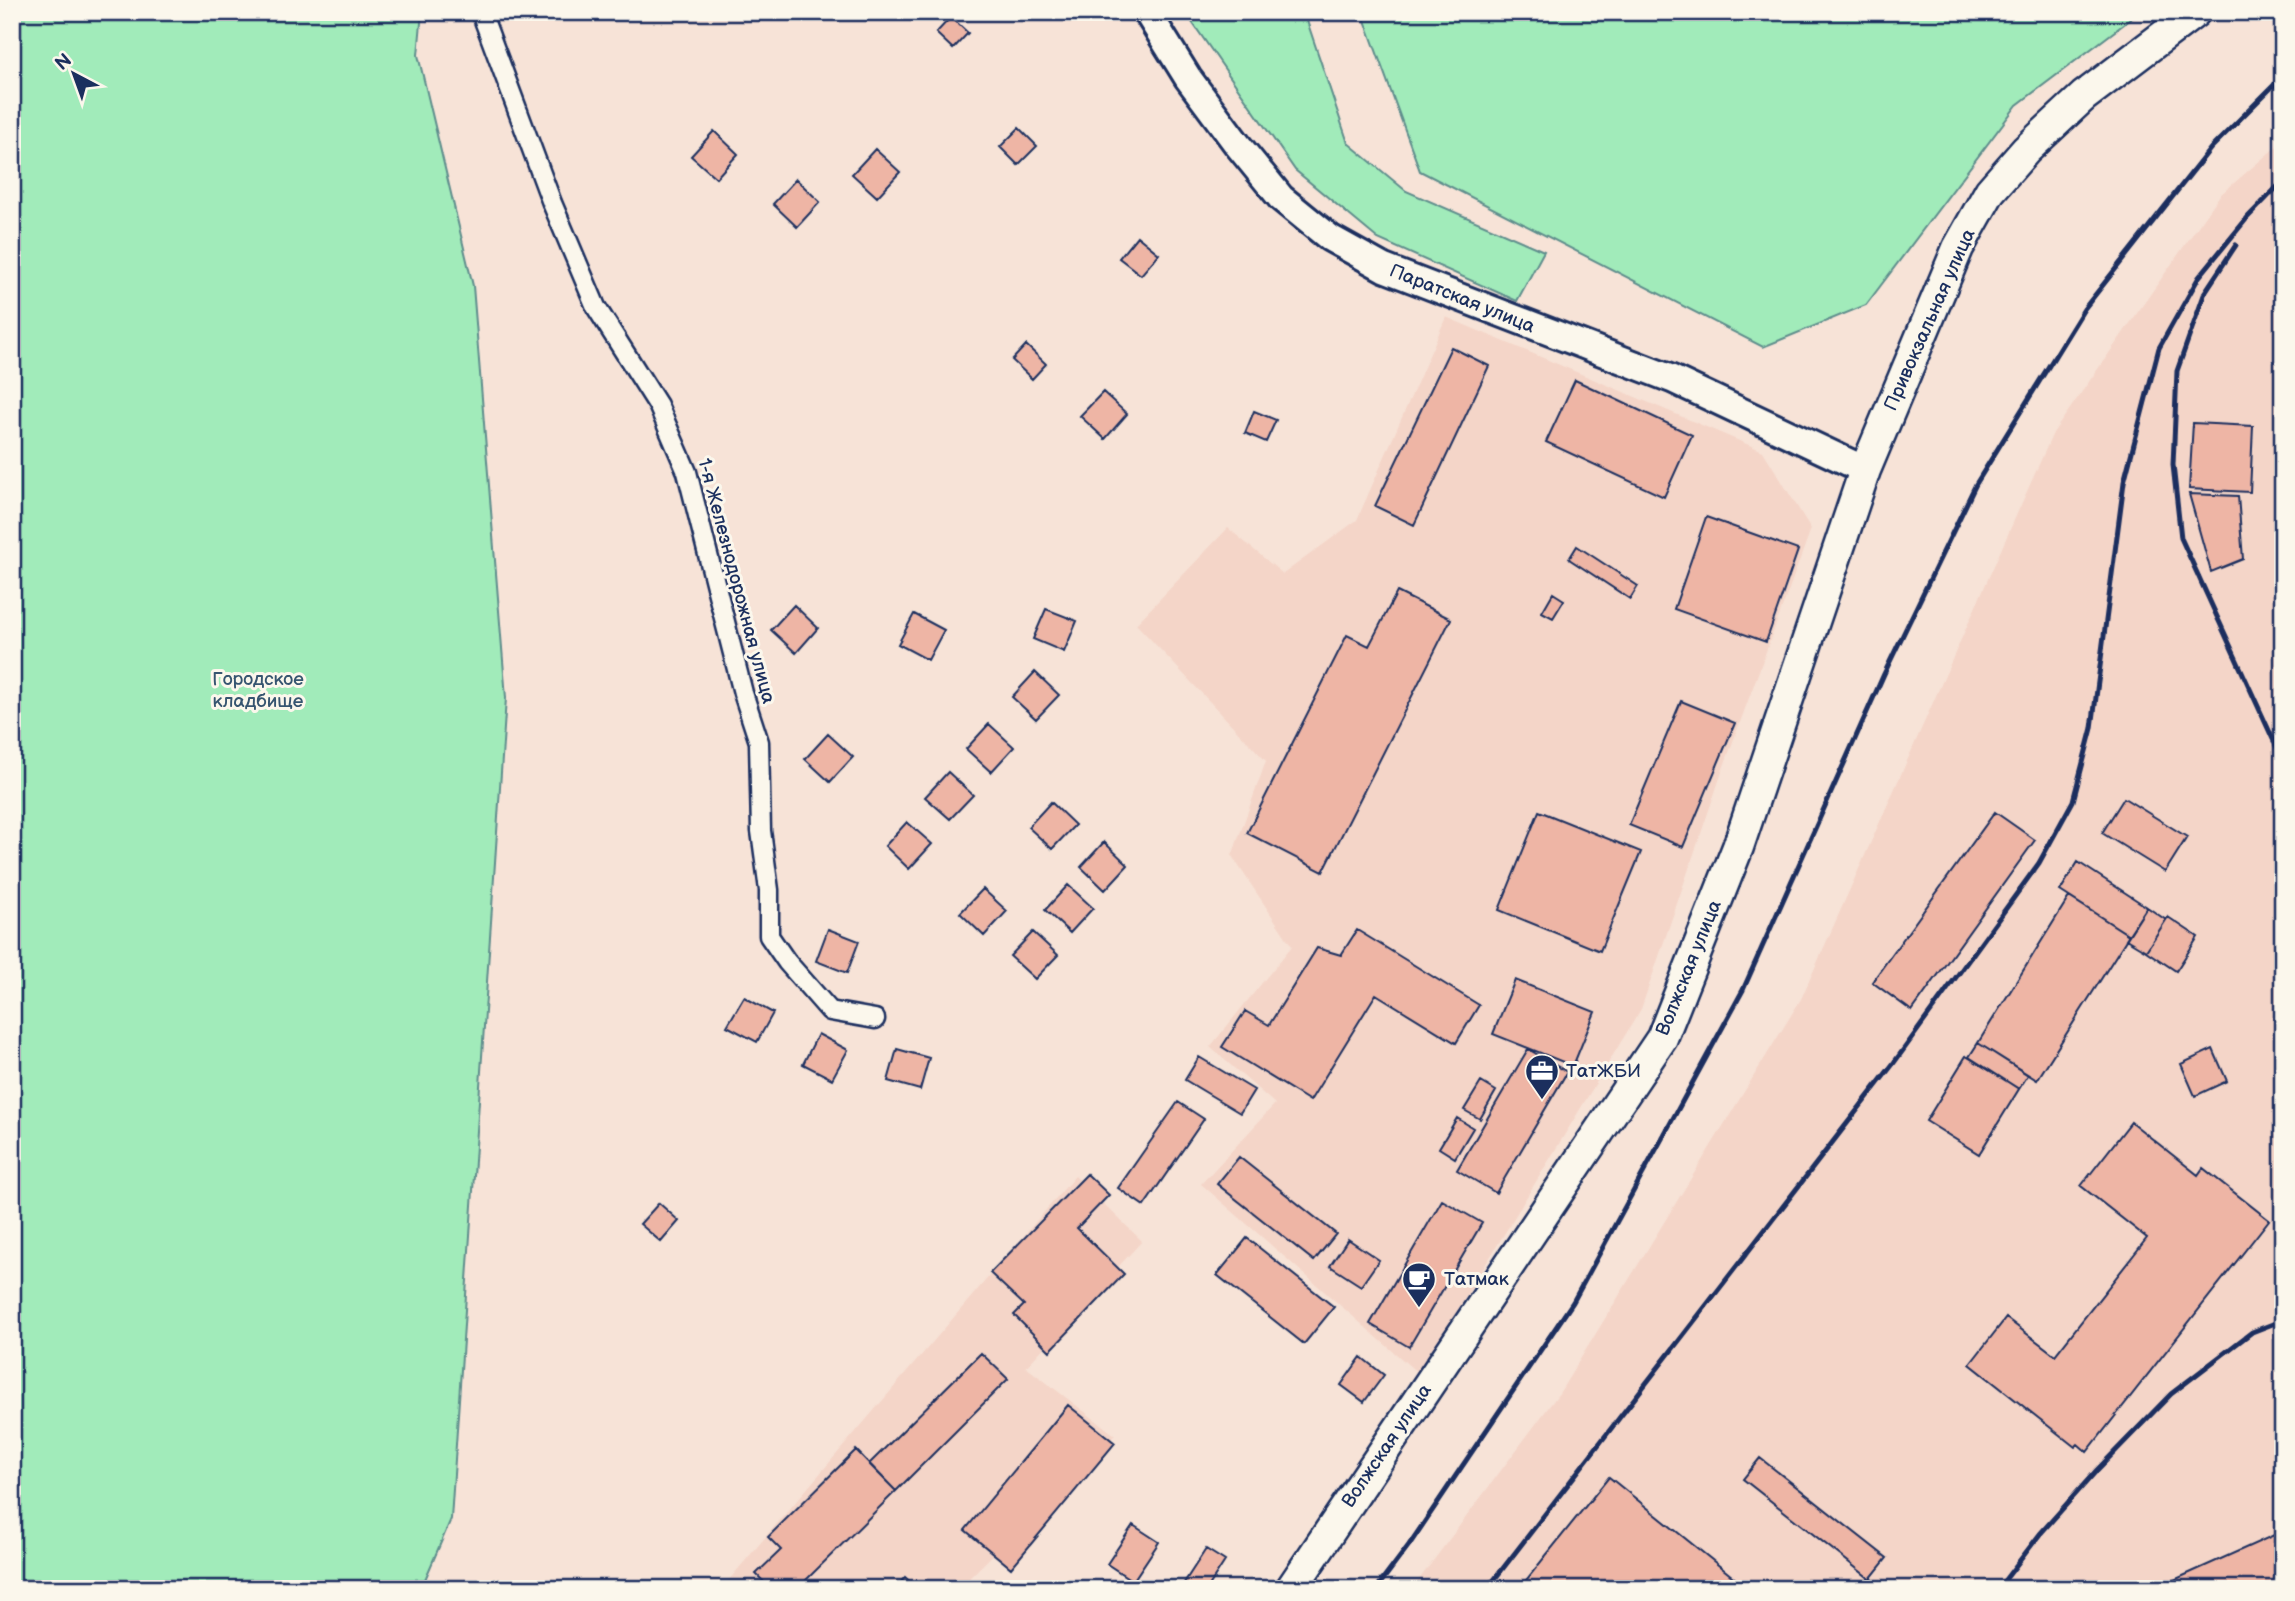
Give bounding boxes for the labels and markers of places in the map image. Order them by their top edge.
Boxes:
office icon: ТатЖБИ [1523,1052,1561,1101]
place label: ТатЖБИ [1566,1060,1641,1083]
cafe icon: Татмак [1400,1260,1438,1309]
place label: Татмак [1444,1268,1509,1291]

